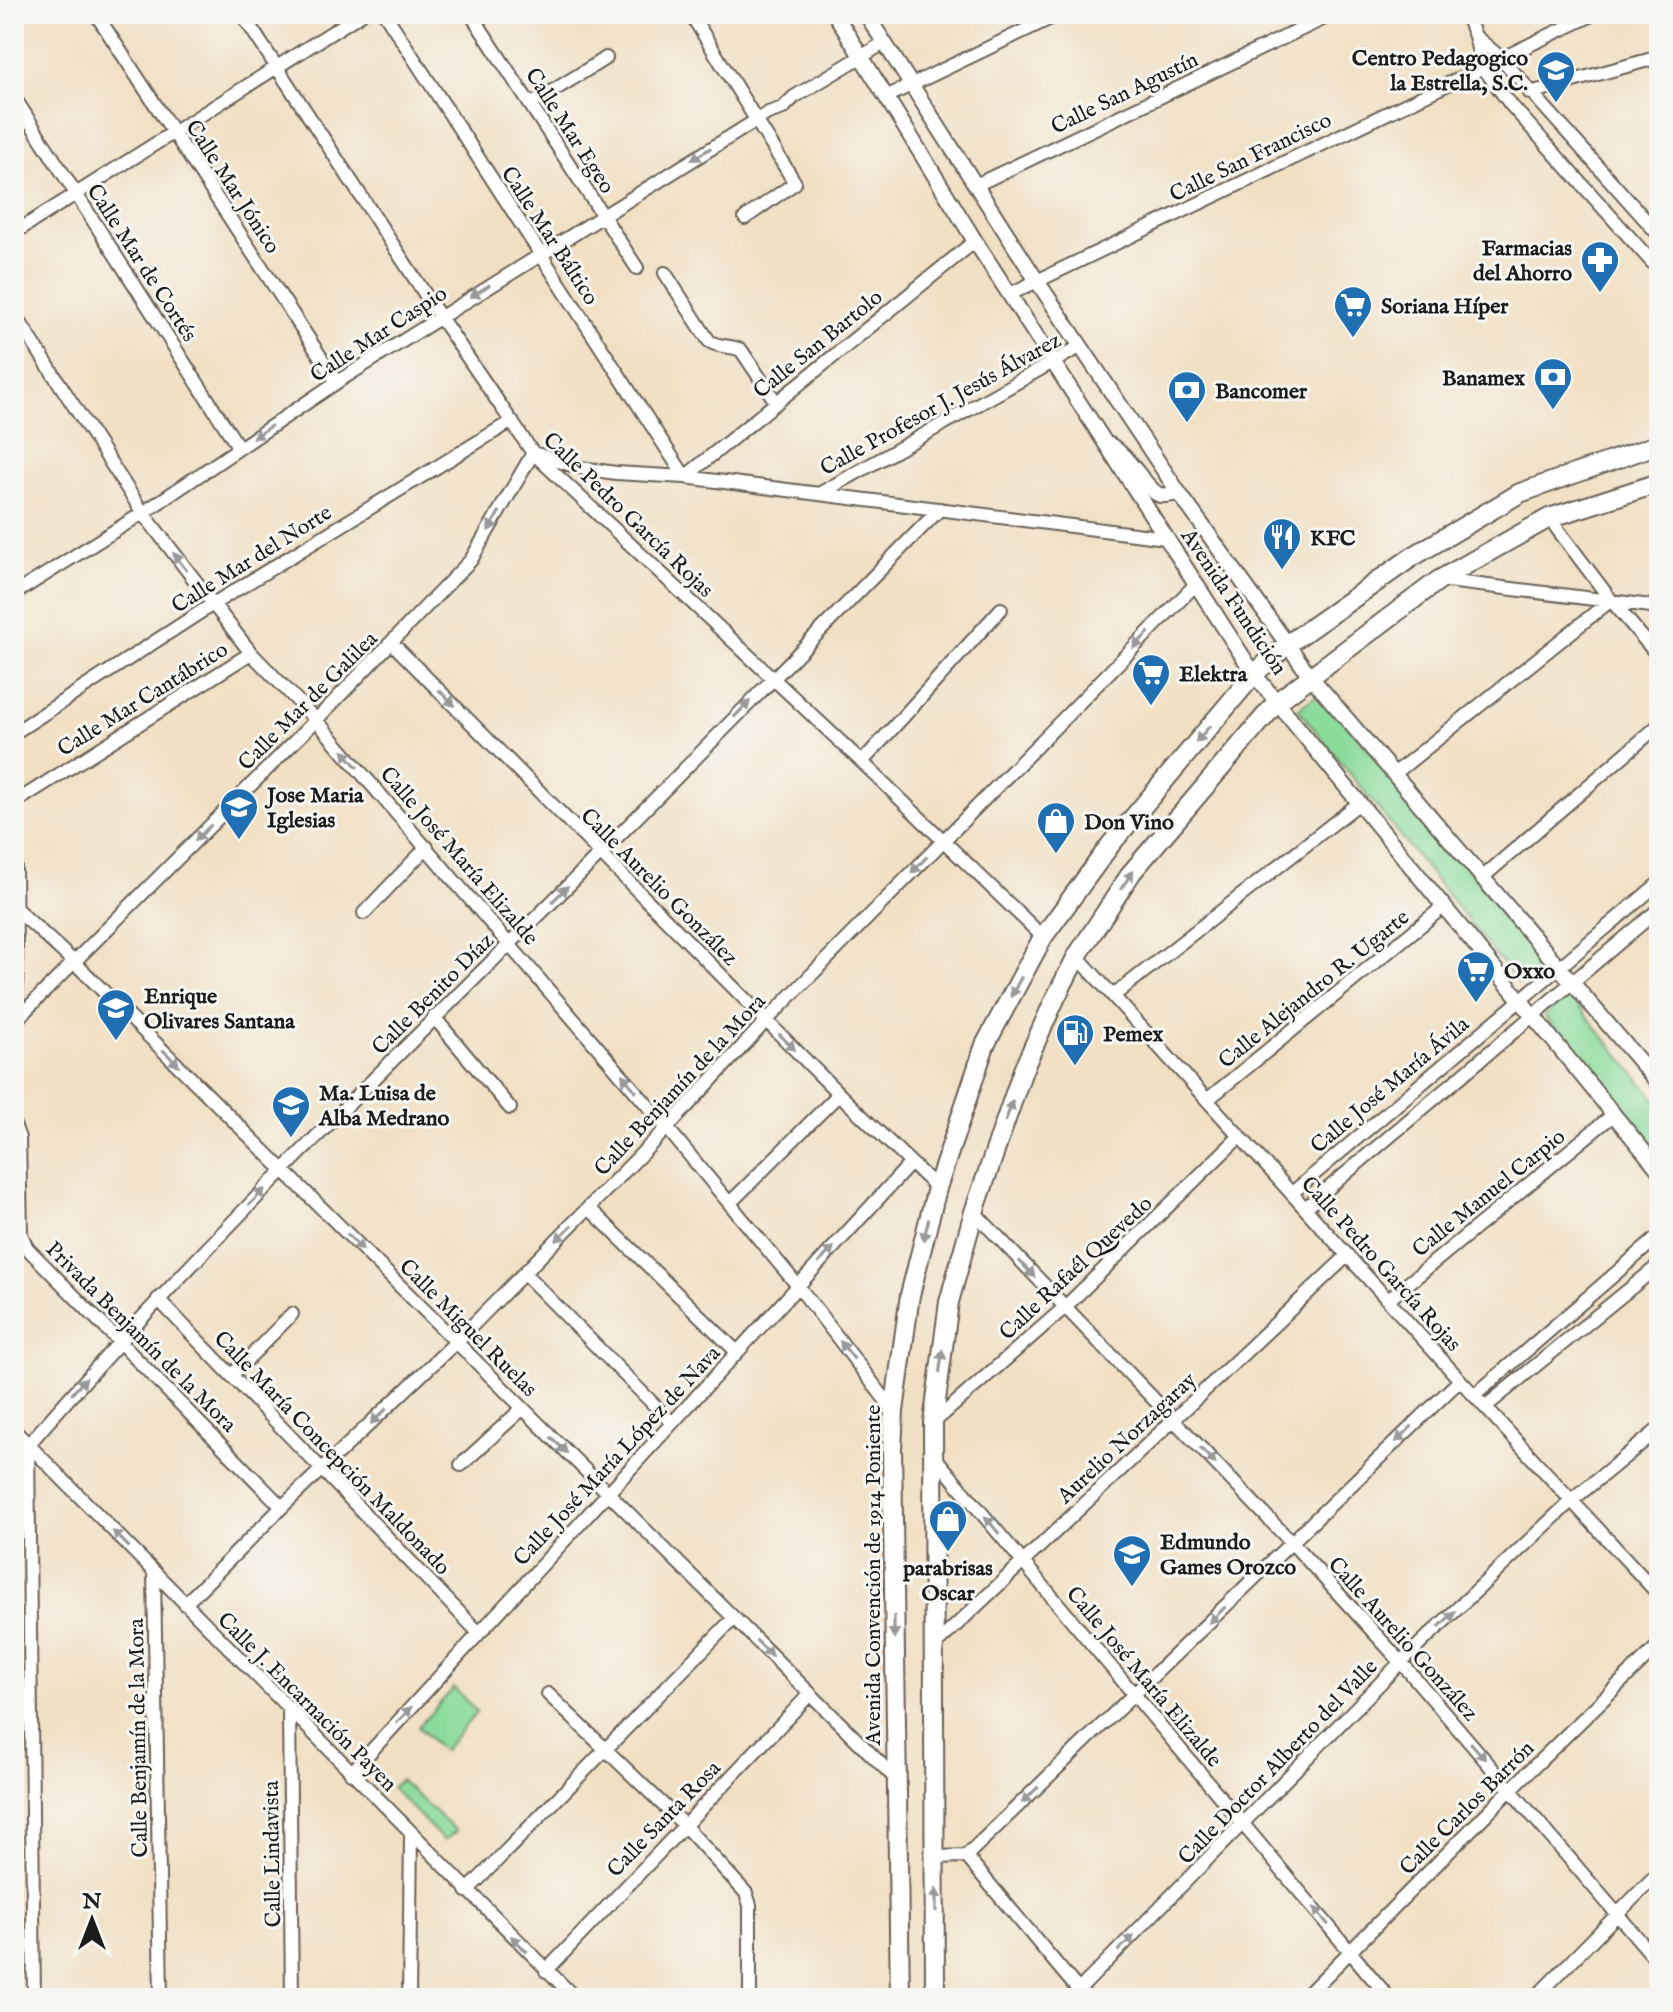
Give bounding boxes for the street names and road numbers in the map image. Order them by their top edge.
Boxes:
street label: Calle San Agustín [1047,46,1203,142]
street label: Calle Mar Egeo [518,63,620,199]
street label: Calle San Francisco [1165,106,1337,209]
street label: Calle Mar Jónico [179,115,286,259]
street label: Calle Mar Báltico [494,161,605,311]
street label: Calle Mar de Cortés [80,179,203,347]
street label: Calle Mar Caspio [305,280,453,389]
street label: Calle San Bartolo [748,284,889,405]
street label: Calle Profesor J. Jesús Álvarez [816,327,1066,483]
street label: Calle Pedro García Rojas [536,427,719,604]
street label: Calle Mar del Norte [167,499,337,620]
street label: Avenida Fundición [1173,523,1293,681]
street label: Calle Mar de Galilea [233,625,384,777]
street label: Calle Mar Cantábrico [53,636,234,763]
street label: Calle José María Elizalde [373,761,544,952]
street label: Calle Aurelio González [574,803,743,972]
street label: Calle Alejandro R. Ugarte [1213,904,1415,1075]
street label: Calle Benito Díaz [366,927,500,1061]
street label: Calle Benjamín de la Mora [589,988,773,1182]
street label: Calle José María Ávila [1305,1011,1476,1160]
street label: Calle Manuel Carpio [1407,1123,1572,1264]
street label: Calle Pedro García Rojas [1294,1171,1467,1358]
street label: Calle Rafaél Quevedo [994,1190,1159,1347]
street label: Privada Benjamín de la Mora [39,1236,242,1439]
street label: Calle Miguel Ruelas [393,1253,543,1403]
street label: Calle María Concepción Maldonado [207,1325,456,1582]
street label: Calle José María López de Nava [508,1340,727,1573]
street label: Aurelio Norzagaray [1051,1367,1203,1511]
street label: Avenida Convención de 1914 Poniente [860,1405,888,1746]
street label: Calle Aurelio González [1321,1551,1484,1727]
street label: Calle José María Elizalde [1059,1581,1227,1774]
street label: Calle J. Encarnación Payen [211,1607,403,1798]
street label: Calle Benjamín de la Mora [123,1618,155,1858]
street label: Calle Doctor Alberto del Valle [1173,1654,1384,1871]
street label: Calle Carlos Barrón [1394,1735,1541,1882]
street label: Calle Santa Rosa [602,1755,728,1884]
street label: Calle Lindavista [258,1780,288,1928]

